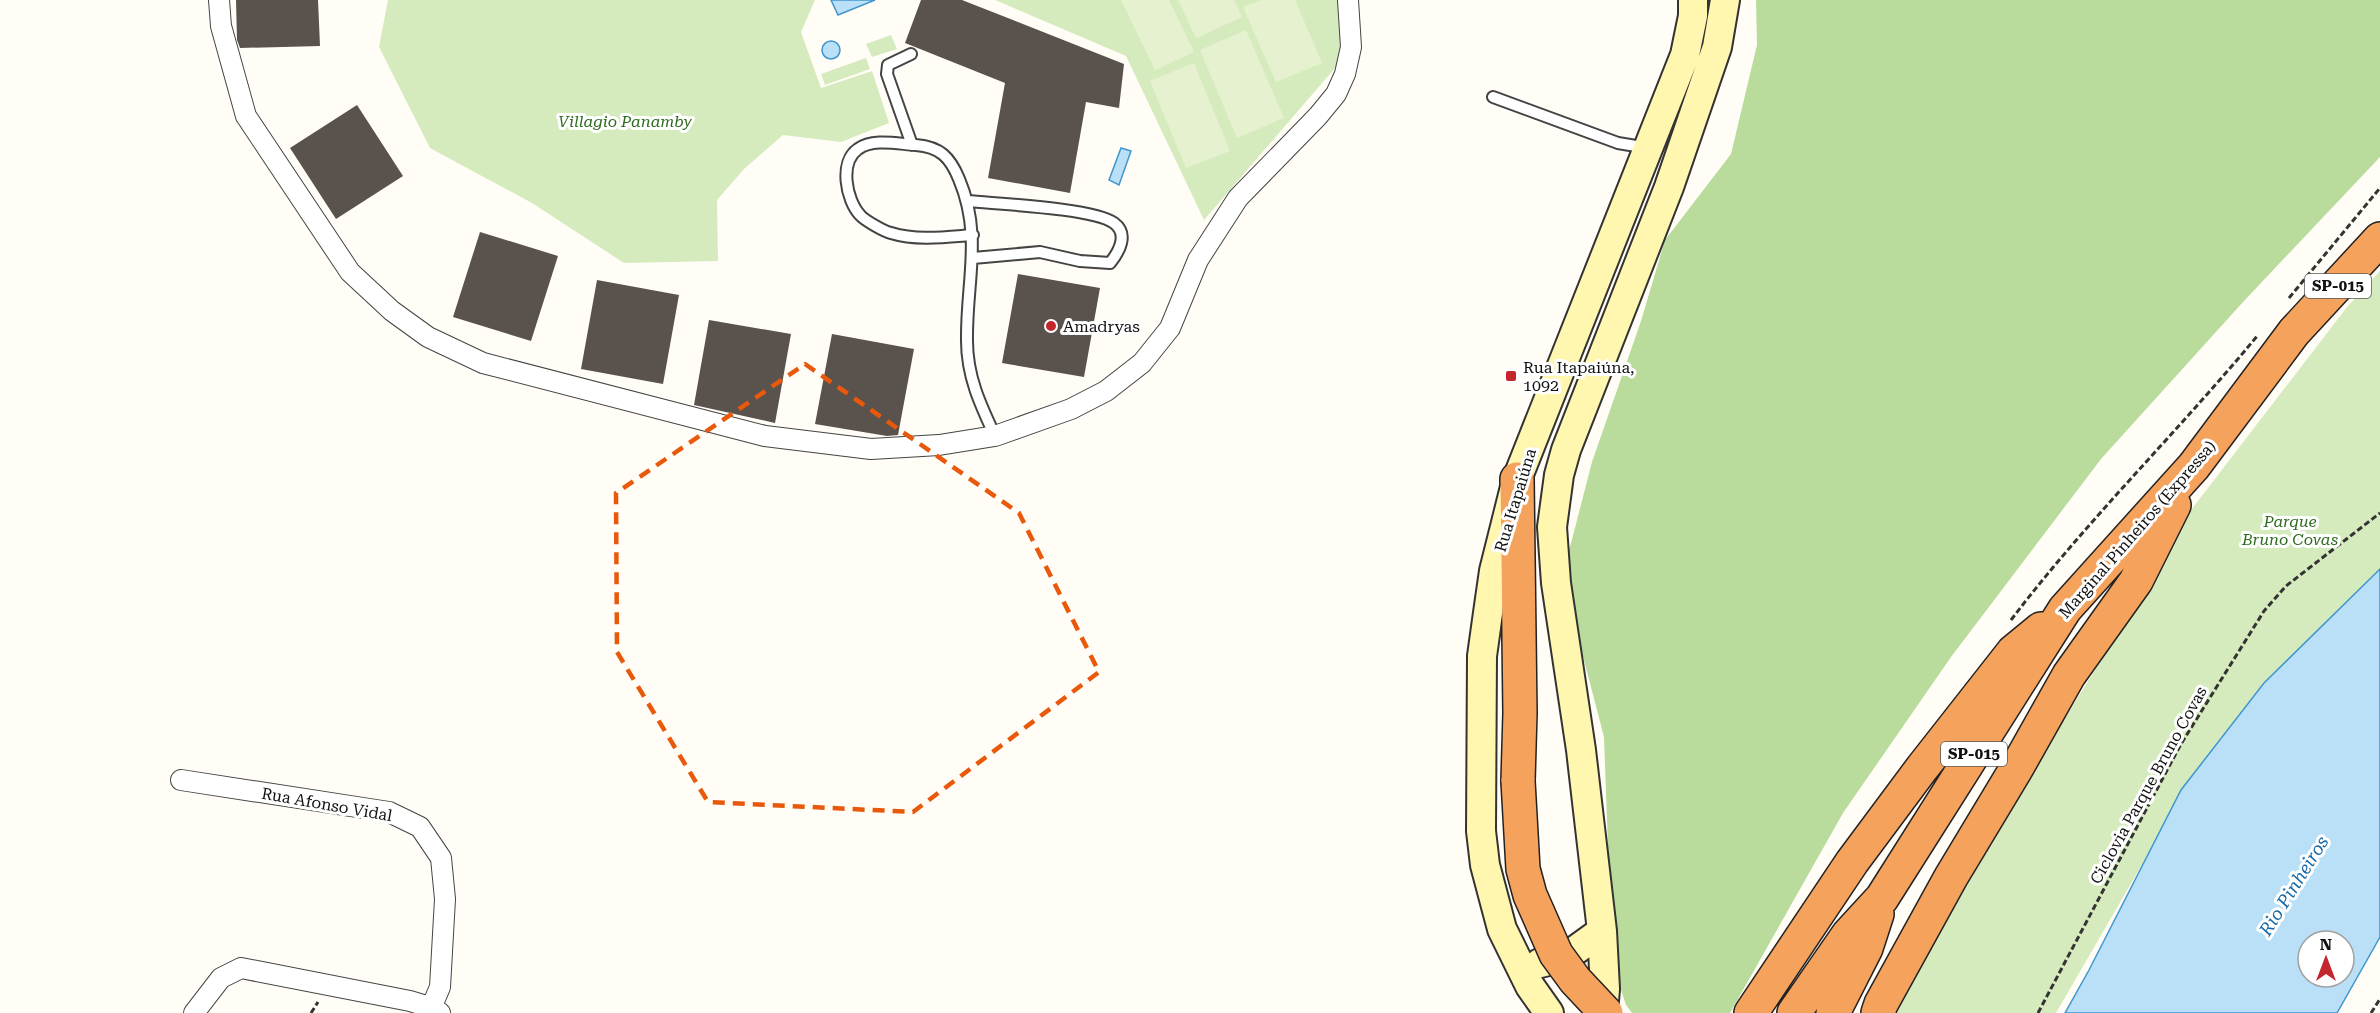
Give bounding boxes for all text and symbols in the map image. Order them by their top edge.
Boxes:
park label: Villagio Panamby [558,112,693,131]
road number: SP-015 [2305,274,2371,298]
place label: Amadryas [1063,317,1140,336]
marker: Amadryas [1044,319,1058,333]
place label: Rua Itapaiúna, 1092 [1523,358,1635,395]
marker: Rua Itapaiúna, 1092 [1504,369,1518,383]
street label: Marginal Pinheiros (Expressa) [2055,437,2220,622]
street label: Rua Itapaiúna [1491,446,1540,554]
park label: Parque Bruno Covas [2241,512,2338,549]
street label: Ciclovia Parque Bruno Covas [2086,683,2211,887]
road number: SP-015 [1941,742,2007,766]
street label: Rua Afonso Vidal [260,784,394,825]
water label: Rio Pinheiros [2254,832,2333,940]
north arrow [2296,929,2356,989]
text: N [2320,935,2332,954]

